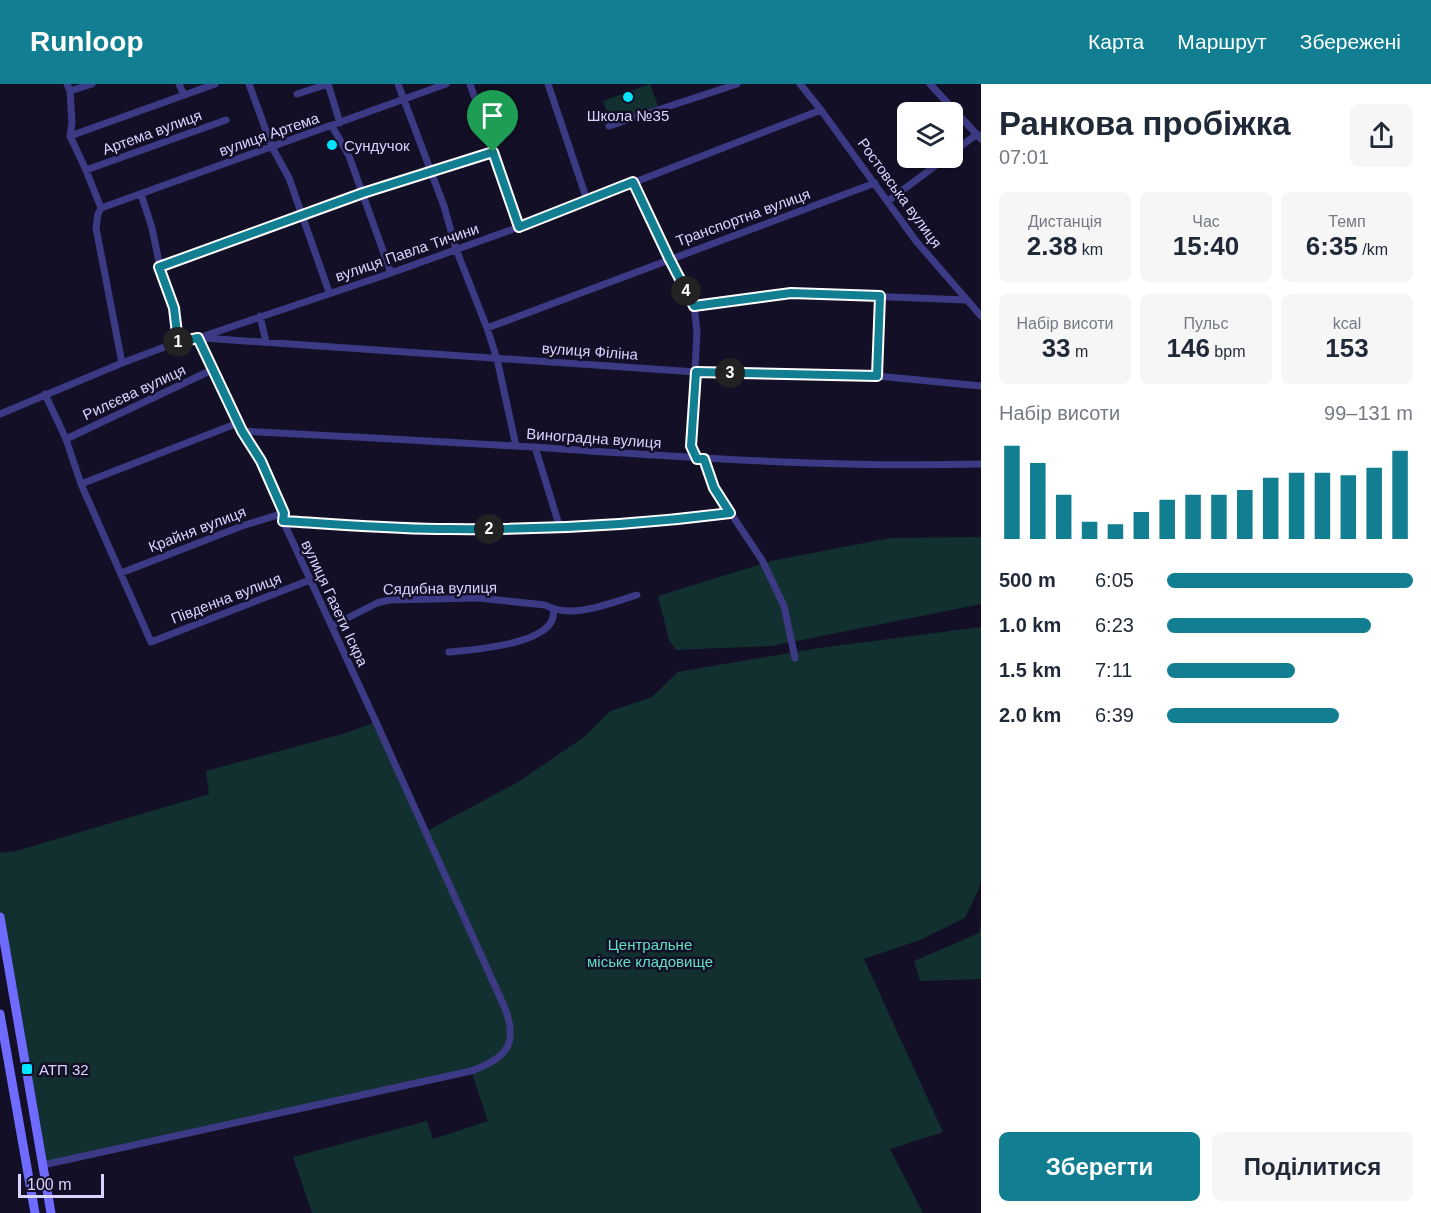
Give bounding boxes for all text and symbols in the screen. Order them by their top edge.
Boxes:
text: Runloop [30,26,144,57]
text: Карта [1088,30,1144,53]
text: Маршрут [1177,30,1267,53]
text: Збережені [1300,30,1401,53]
pin [467,90,518,152]
marker: Школа №35 [621,90,635,104]
icon: arrive [476,99,509,132]
map controls [897,102,963,168]
button: layers [897,102,963,168]
button: share [1350,104,1413,167]
text: Ранкова пробіжка [999,105,1291,142]
street label: Артема вулиця [100,106,204,158]
place label: Школа №35 [587,107,669,124]
street label: вулиця Артема [217,109,322,159]
street label: Ростовська вулиця [855,135,945,251]
place label: Сундучок [344,137,410,154]
marker: Сундучок [325,138,339,152]
text: 07:01 [999,146,1049,168]
street label: Транспортна вулиця [674,185,812,249]
text: Дистанція [1028,213,1102,230]
text: Час [1192,213,1220,230]
text: Темп [1328,213,1366,230]
street label: вулиця Павла Тичини [333,219,481,285]
text: 2.38 [1027,231,1077,261]
text: 15:40 [1173,231,1239,261]
text: 6:35 [1306,231,1358,261]
text: km [1077,241,1103,258]
text: /km [1358,241,1388,258]
pin: 4 [671,276,701,306]
text: 4 [682,282,690,299]
text: Набір висоти [1017,315,1113,332]
text: Пульс [1184,315,1228,332]
text: kcal [1333,315,1361,332]
pin: 1 [163,327,193,357]
text: 1 [174,333,182,350]
text: 33 [1042,333,1071,363]
text: 146 [1167,333,1210,363]
text: 153 [1325,333,1369,363]
street label: вулиця Філіна [541,339,639,363]
text: m [1071,343,1088,360]
text: bpm [1210,343,1245,360]
pin: 3 [715,358,745,388]
street label: Рилєєва вулиця [80,361,188,423]
text: 3 [726,364,734,381]
text: Набір висоти [999,402,1120,424]
text: 99–131 m [1324,402,1413,424]
street label: Виноградна вулиця [526,425,662,451]
street label: Крайня вулиця [146,503,248,555]
pin: 2 [474,514,504,544]
text: 2 [485,520,493,537]
street label: вулиця Газети Іскра [298,537,372,669]
street label: Південна вулиця [168,569,284,627]
text: 500 m [999,569,1056,591]
text: 6:05 [1095,569,1134,591]
street label: Сядибна вулиця [383,579,497,597]
text: 1.0 km [999,614,1061,636]
text: 6:23 [1095,614,1134,636]
text: 1.5 km [999,659,1061,681]
text: 7:11 [1095,659,1132,681]
text: 2.0 km [999,704,1061,726]
text: 6:39 [1095,704,1134,726]
park label: Центральне міське кладовище [587,936,713,970]
place label: АТП 32 [39,1061,89,1078]
marker: АТП 32 [20,1062,34,1076]
button: Зберегти [999,1132,1200,1201]
button: Поділитися [1212,1132,1413,1201]
scale bar [18,1171,104,1198]
text: 100 m [27,1176,71,1193]

